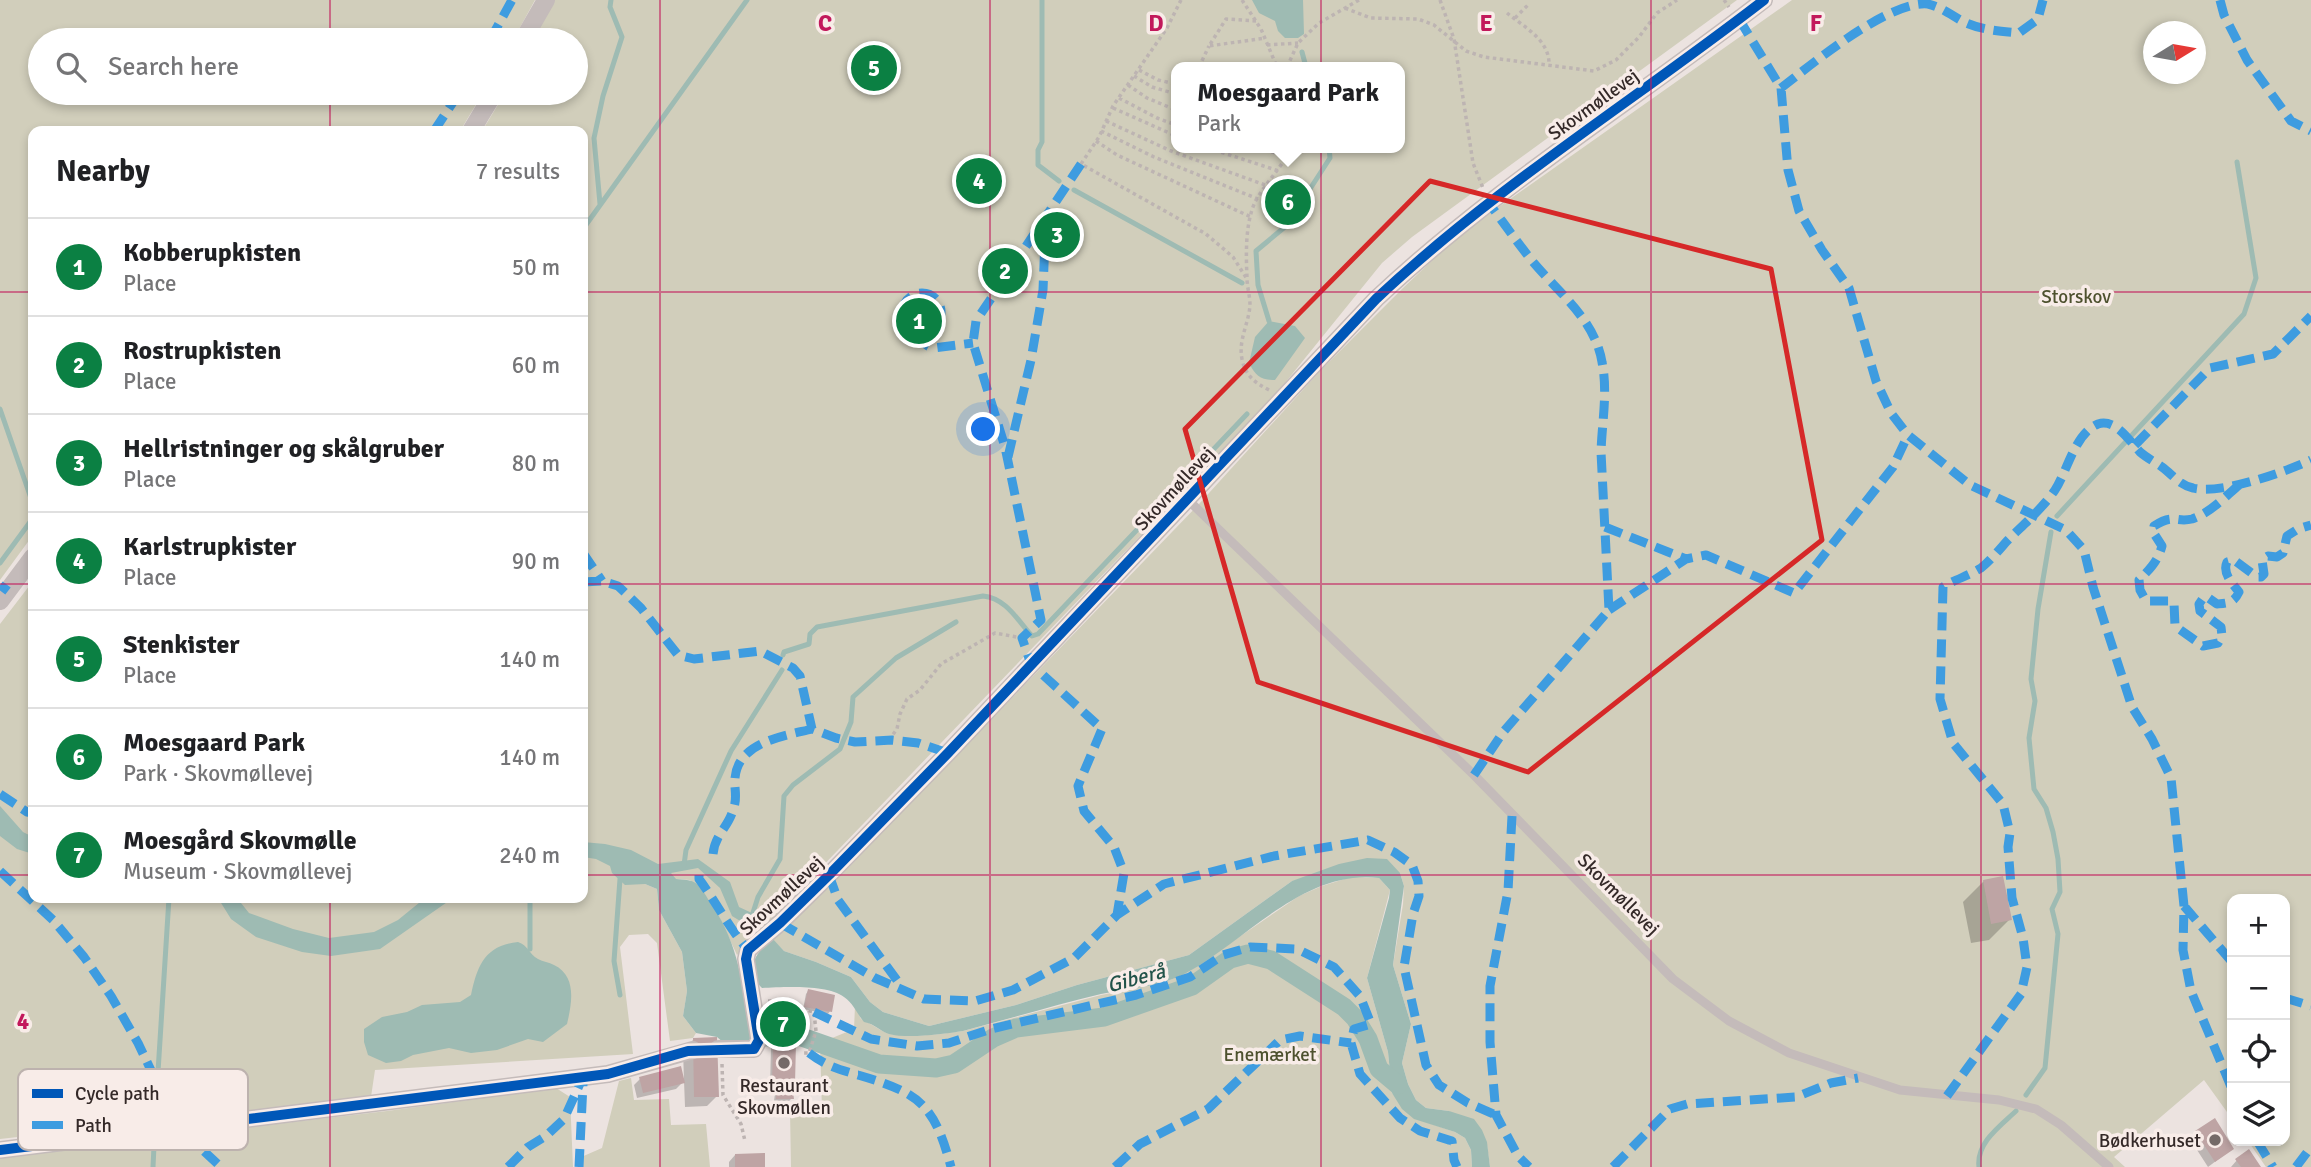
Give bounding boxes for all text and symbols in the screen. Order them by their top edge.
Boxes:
text: C [818,9,832,38]
text: D [1148,9,1164,38]
text: E [1479,9,1493,38]
text: F [1810,9,1822,38]
north arrow [2143,21,2206,84]
search box [28,28,588,105]
pin: 5 [851,42,897,94]
icon: search [52,48,90,86]
text: Search here [108,51,239,83]
popup [1171,62,1405,153]
street label: Skovmøllevej [1544,64,1644,146]
text: Moesgaard Park [1197,77,1379,109]
text: Park [1197,109,1241,138]
text: Nearby [56,153,150,190]
pin: 4 [956,155,1002,207]
text: 7 results [476,157,560,186]
pin: 6 [1265,176,1311,228]
pin: 3 [1034,209,1080,261]
text: Kobberupkisten [123,237,301,269]
pin: 2 [982,245,1028,297]
text: 1 [73,253,85,282]
text: 50 m [512,253,560,282]
text: Place [123,269,177,298]
park label: Storskov [2041,285,2111,309]
pin: 1 [896,295,942,347]
text: Rostrupkisten [123,335,281,367]
text: 2 [73,351,85,380]
text: 60 m [512,351,560,380]
text: Place [123,367,177,396]
your location [966,412,1000,446]
text: Hellristninger og skålgruber [123,433,444,465]
street label: Skovmøllevej [1130,442,1220,536]
text: 3 [73,449,85,478]
text: 80 m [512,449,560,478]
text: Place [123,465,177,494]
text: Karlstrupkister [123,531,296,563]
text: 4 [73,547,85,576]
text: 90 m [512,547,560,576]
text: Place [123,563,177,592]
text: Stenkister [123,629,240,661]
text: 5 [73,645,85,674]
text: 140 m [499,645,560,674]
text: Place [123,661,177,690]
text: Moesgaard Park [123,727,305,759]
text: 6 [73,743,85,772]
text: 140 m [499,743,560,772]
text: Park · Skovmøllevej [123,759,313,788]
text: Moesgård Skovmølle [123,825,357,857]
text: 7 [73,841,85,870]
text: 240 m [499,841,560,870]
street label: Skovmøllevej [1572,849,1664,941]
street label: Skovmøllevej [735,851,829,941]
text: Museum · Skovmøllevej [123,857,352,886]
map controls [2227,894,2290,1146]
button: + [2227,894,2290,957]
water label: Giberå [1104,957,1169,998]
button: − [2227,957,2290,1020]
pin: 7 [760,998,806,1050]
text: 4 [17,1007,29,1036]
button: locate [2227,1020,2290,1083]
park label: Enemærket [1224,1043,1317,1067]
marker: Restaurant Skovmøllen [776,1055,792,1071]
legend [18,1069,248,1150]
place label: Restaurant Skovmøllen [737,1074,831,1120]
text: Cycle path [75,1082,160,1106]
button: layers [2227,1083,2290,1146]
text: Path [75,1114,112,1138]
place label: Bødkerhuset [2099,1129,2201,1153]
marker: Bødkerhuset [2207,1132,2223,1148]

